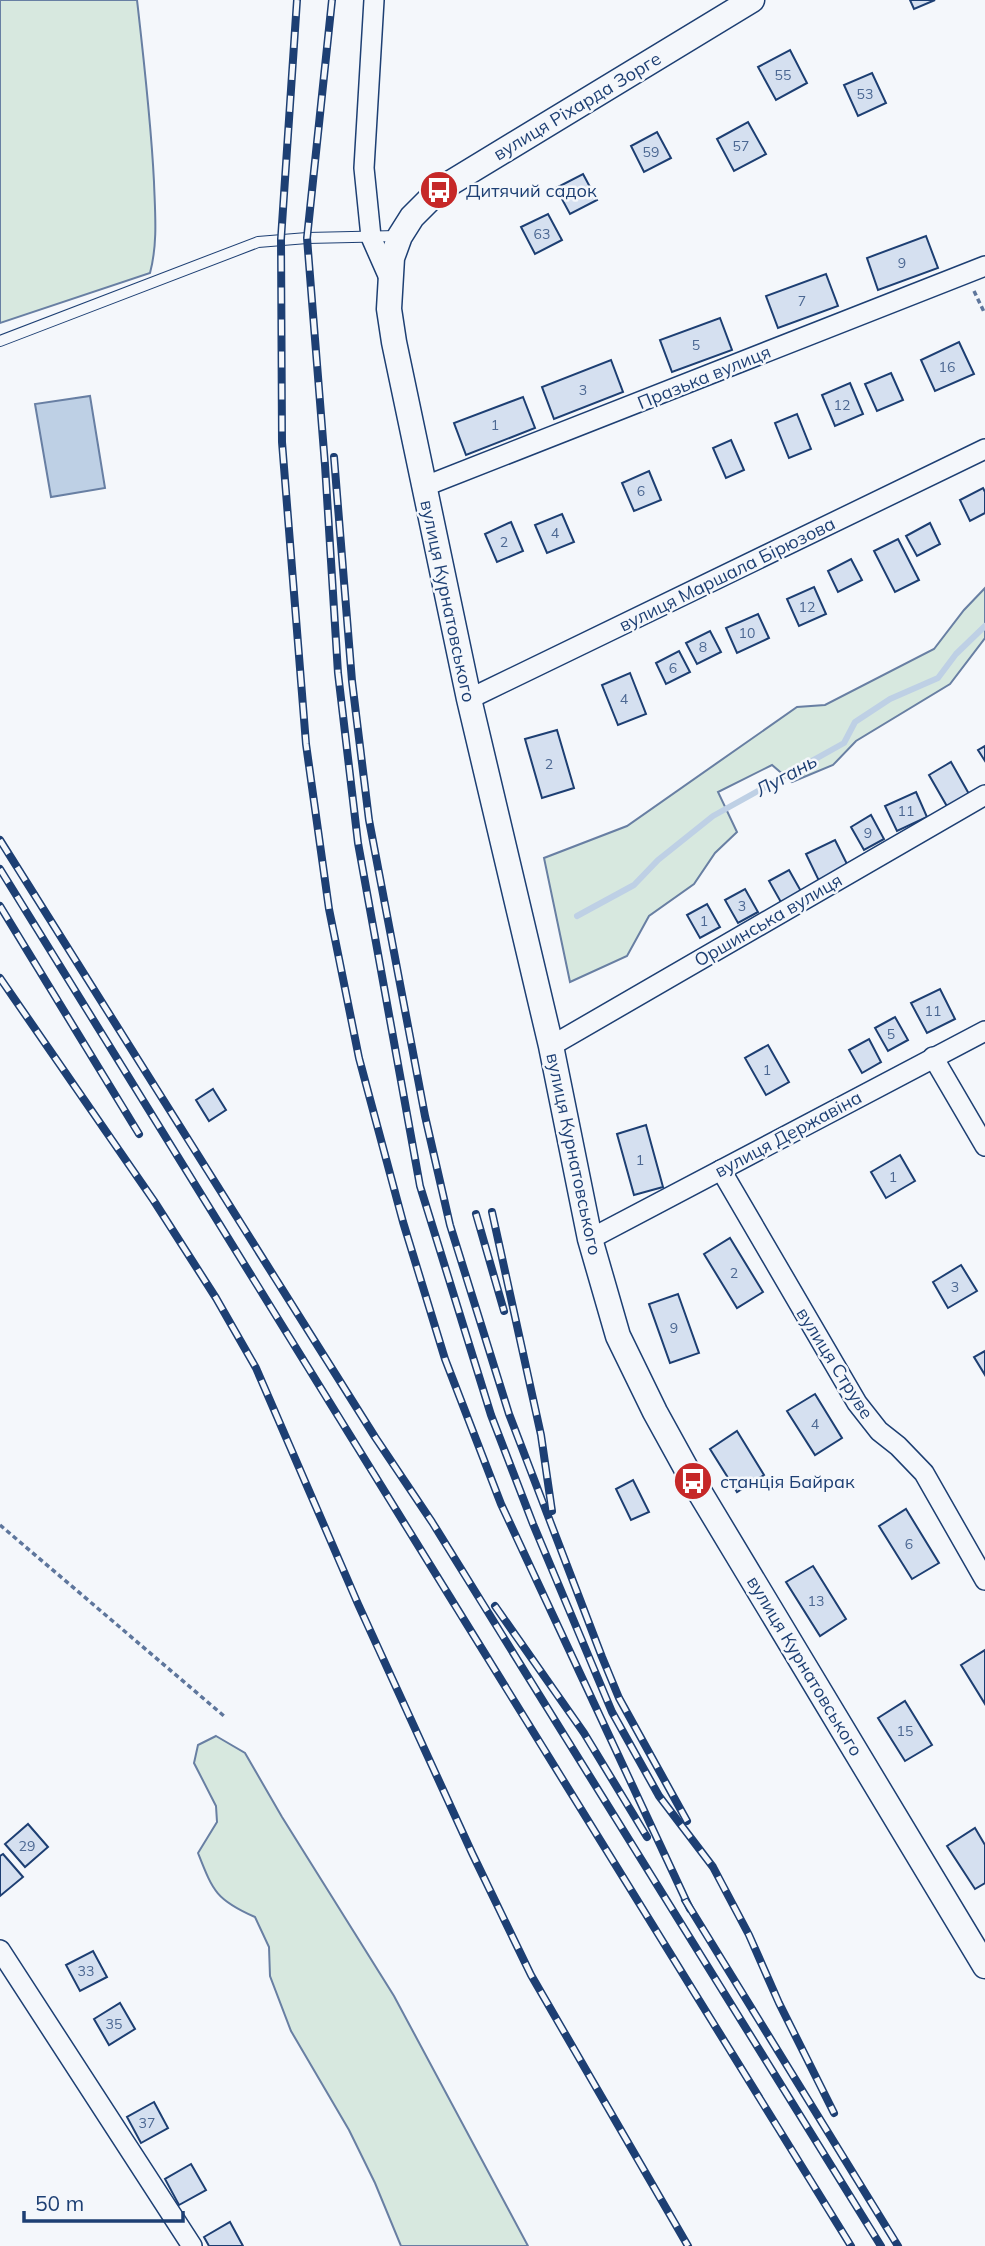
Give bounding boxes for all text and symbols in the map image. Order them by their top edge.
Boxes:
street label: вулиця Ріхарда Зорге [489,47,665,165]
house number: 55 [775,66,791,84]
house number: 53 [857,85,873,103]
house number: 57 [733,137,749,155]
house number: 59 [643,143,659,161]
bus stop icon: Дитячий садок [418,169,460,211]
place label: Дитячий садок [466,179,597,202]
house number: 63 [534,225,550,243]
house number: 9 [898,254,906,272]
house number: 7 [798,292,806,310]
house number: 5 [692,336,700,354]
street label: Празька вулиця [634,340,774,414]
house number: 16 [939,358,955,376]
house number: 3 [579,381,587,399]
house number: 12 [834,396,850,414]
house number: 1 [491,416,499,434]
house number: 6 [637,482,645,500]
street label: вулиця Курнатовського [415,498,481,704]
street label: вулиця Маршала Бірюзова [615,512,839,636]
house number: 4 [551,524,560,542]
house number: 2 [500,533,508,551]
house number: 12 [799,598,815,616]
house number: 10 [739,624,755,642]
house number: 8 [699,638,707,656]
house number: 6 [669,659,677,677]
house number: 4 [620,690,629,708]
water label: Лугань [750,748,821,802]
house number: 2 [545,755,553,773]
house number: 11 [898,802,914,820]
house number: 9 [864,824,872,842]
street label: Оршинська вулиця [690,868,846,972]
house number: 3 [738,897,746,915]
house number: 1 [700,912,708,930]
house number: 11 [925,1002,941,1020]
house number: 5 [887,1025,895,1043]
street label: вулиця Курнатовського [541,1051,607,1257]
house number: 1 [763,1061,771,1079]
street label: вулиця Державіна [711,1086,865,1182]
house number: 1 [636,1151,644,1169]
house number: 1 [889,1168,897,1186]
house number: 2 [730,1264,738,1282]
house number: 3 [951,1278,959,1296]
street label: вулиця Струве [792,1303,878,1423]
house number: 9 [670,1319,678,1337]
house number: 4 [811,1415,820,1433]
bus stop icon: станція Байрак [672,1460,714,1502]
place label: станція Байрак [720,1470,855,1493]
house number: 6 [905,1535,913,1553]
street label: вулиця Курнатовського [742,1572,868,1760]
house number: 13 [808,1592,824,1610]
house number: 15 [897,1722,913,1740]
house number: 29 [19,1837,35,1855]
house number: 33 [78,1962,94,1980]
house number: 35 [106,2015,122,2033]
house number: 37 [139,2114,155,2132]
scale bar [24,2180,184,2224]
text: 50 m [35,2190,84,2216]

